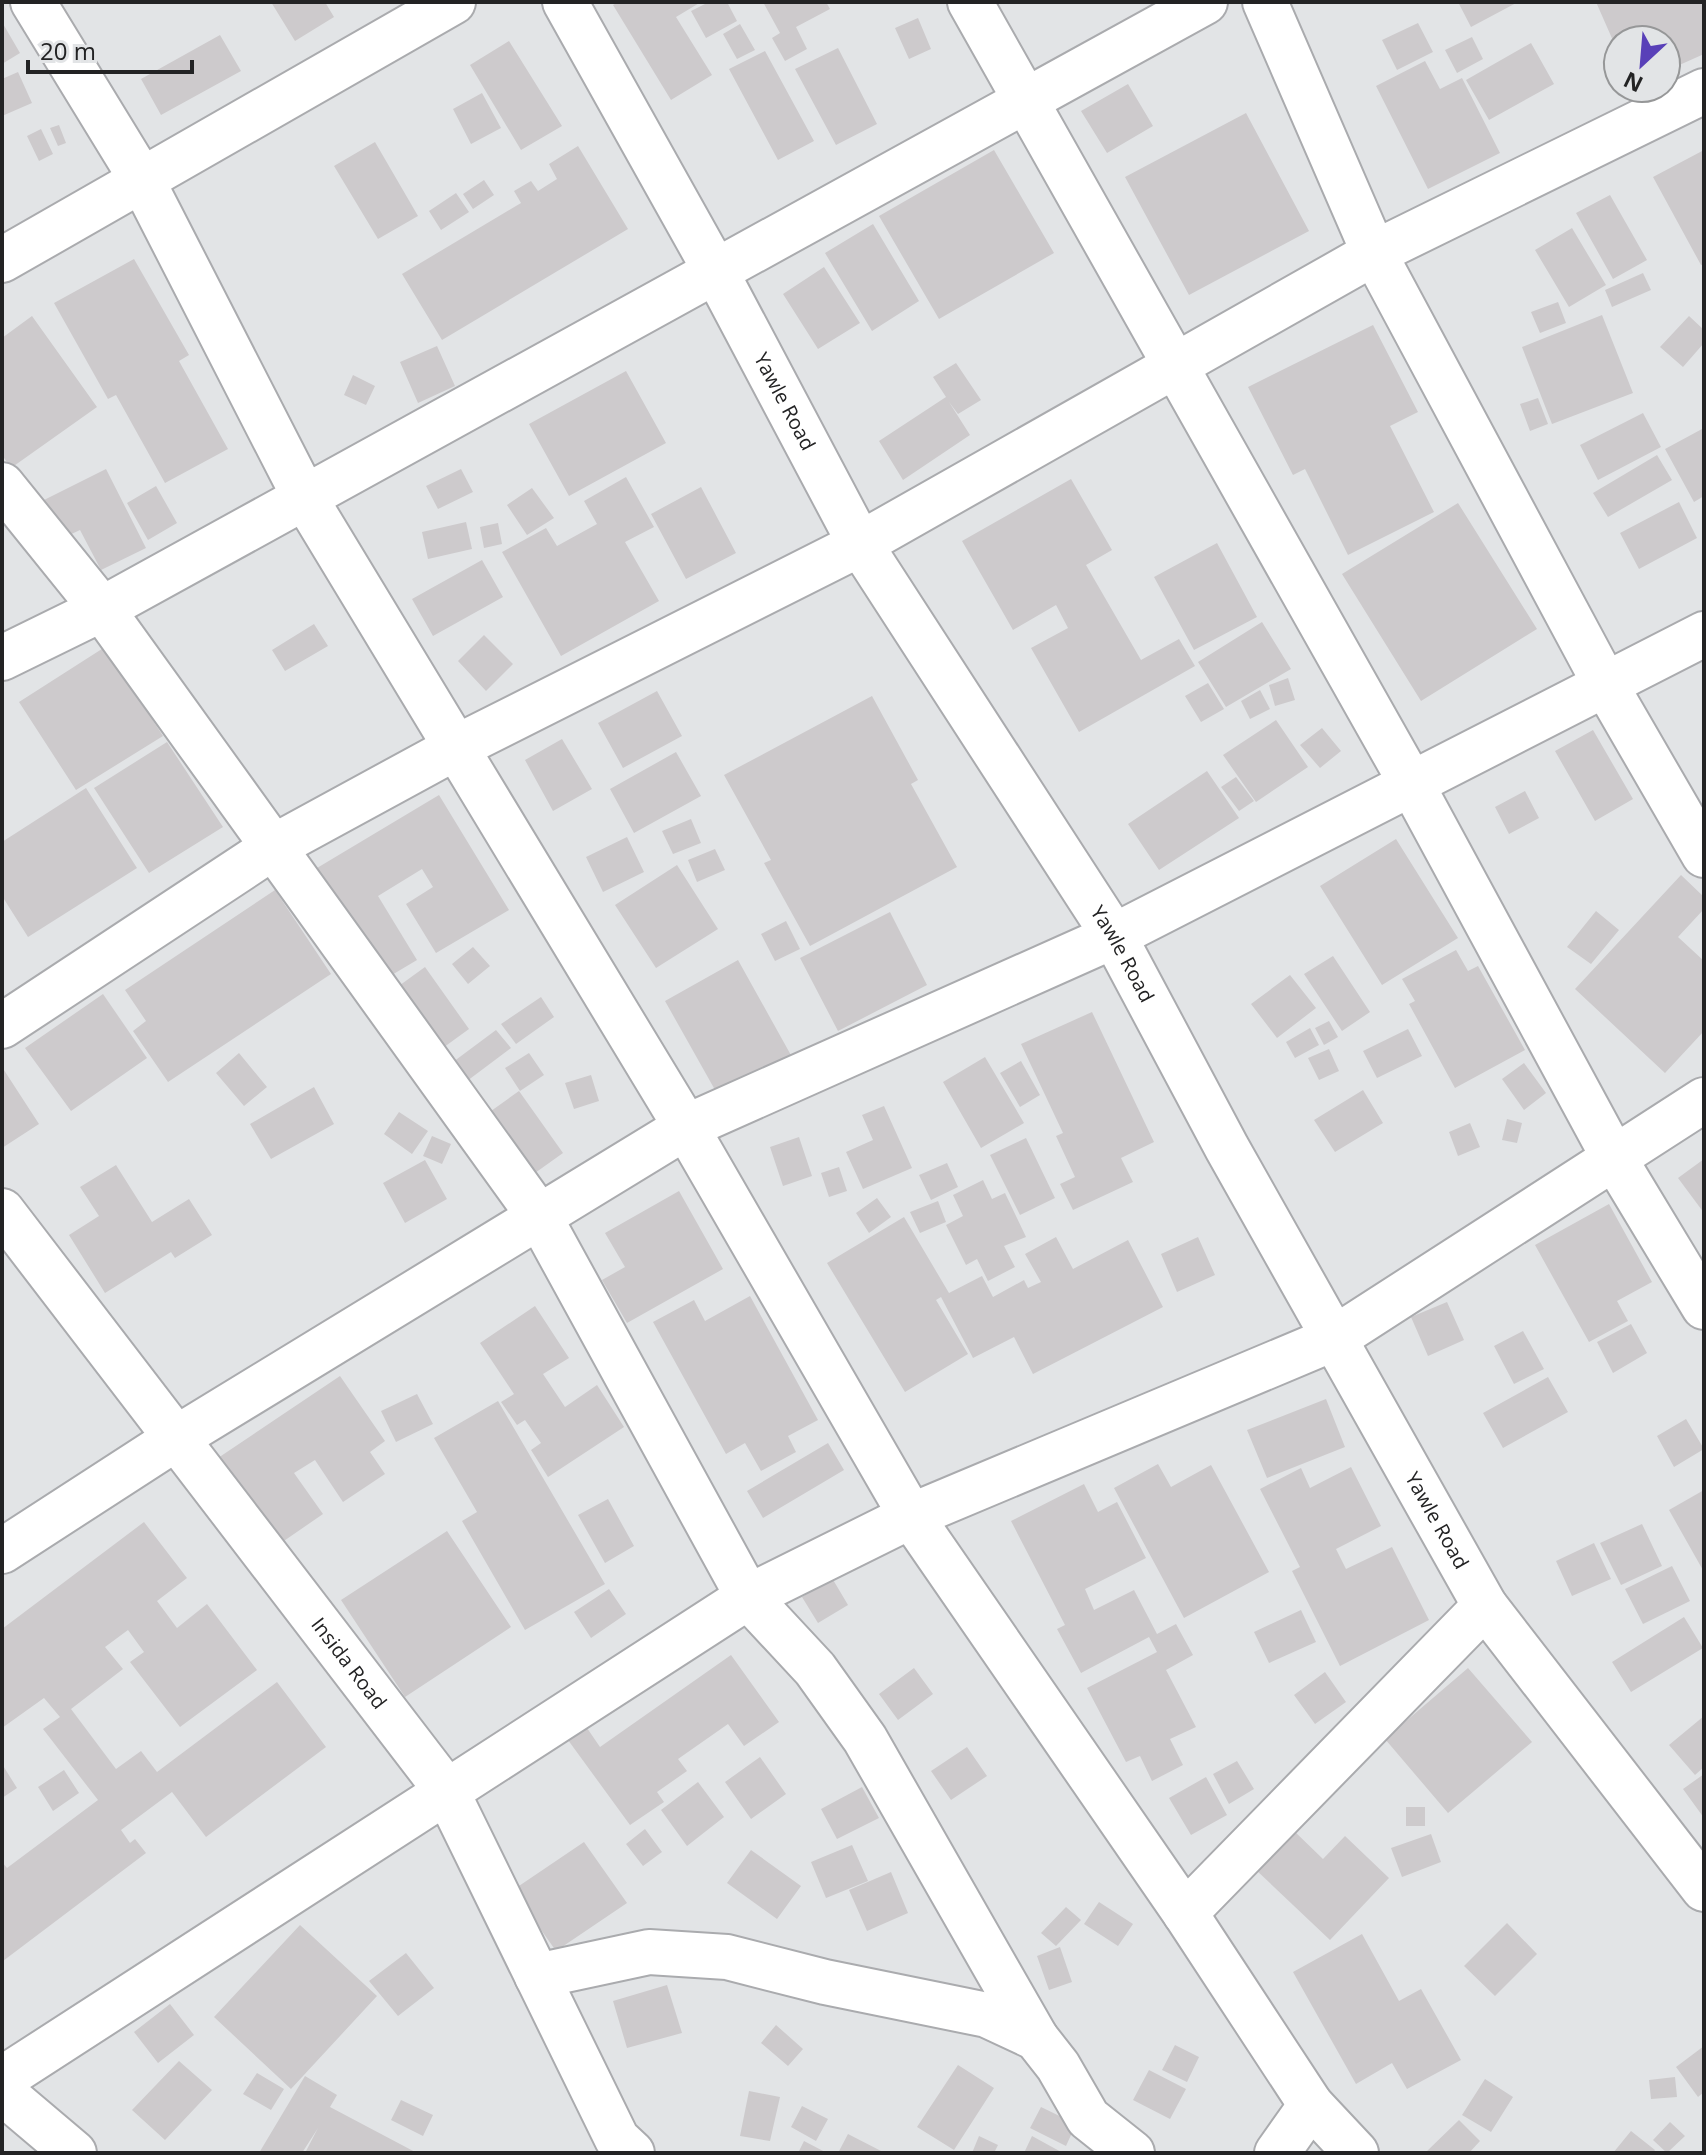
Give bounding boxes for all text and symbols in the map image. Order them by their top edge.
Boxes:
scale bar [28,24,192,74]
north arrow [1602,24,1682,104]
text: 20 m [40,34,96,67]
text: N [1618,65,1647,100]
street label: Yawle Road [748,348,822,455]
street label: Yawle Road [1085,900,1161,1007]
street label: Yawle Road [1399,1467,1475,1574]
street label: Insida Road [305,1612,393,1714]

